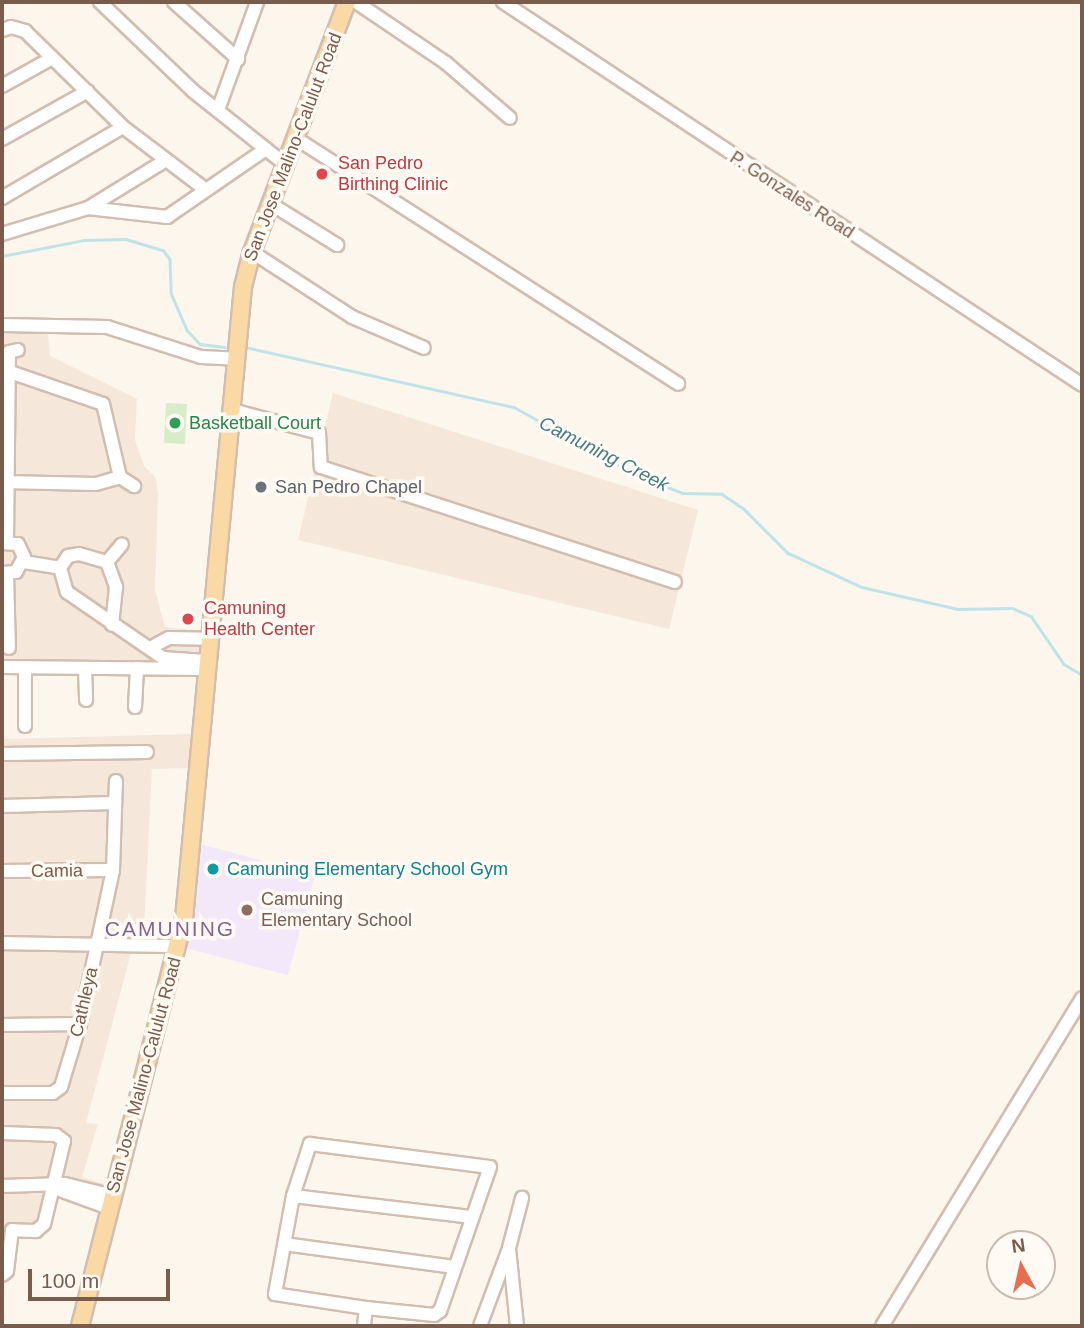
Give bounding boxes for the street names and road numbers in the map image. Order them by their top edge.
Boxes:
street label: San Jose Malino-Calulut Road [239,30,347,264]
street label: P. Gonzales Road [726,147,858,243]
street label: Camia [31,860,83,882]
street label: San Jose Malino-Calulut Road [102,955,186,1195]
street label: Cathleya [65,965,103,1039]

